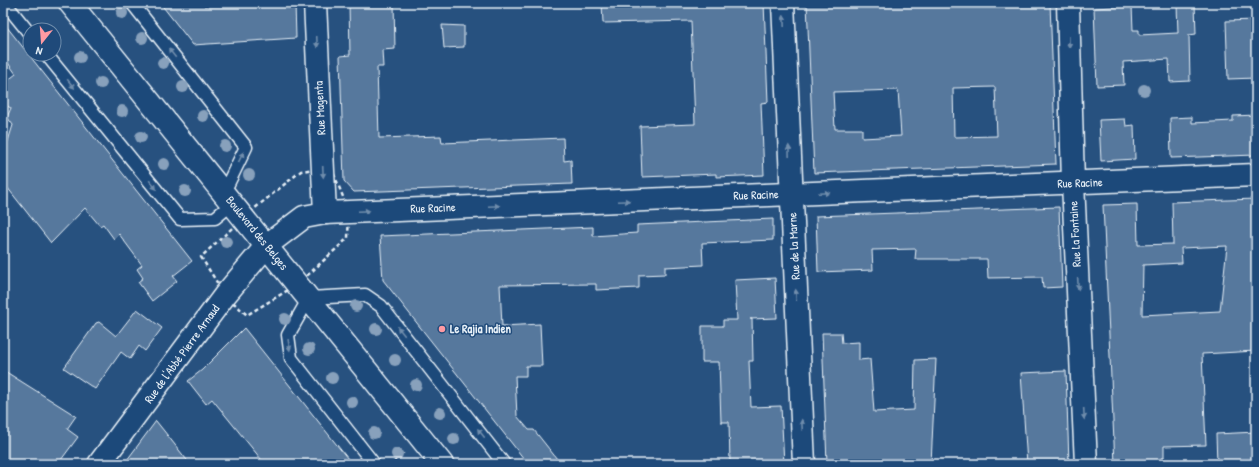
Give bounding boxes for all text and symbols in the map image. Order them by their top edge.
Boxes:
one-way arrow [781,14,787,27]
north arrow [22,22,62,62]
one-way arrow [314,36,321,48]
one-way arrow [1066,36,1073,48]
text: N [34,44,44,59]
one-way arrow [167,48,176,59]
one-way arrow [66,79,75,90]
street label: Rue Magenta [310,80,329,135]
one-way arrow [786,145,793,157]
one-way arrow [238,151,244,162]
one-way arrow [320,166,327,178]
street label: Rue Racine [1057,173,1103,192]
one-way arrow [148,180,157,191]
street label: Rue Racine [733,185,779,204]
one-way arrow [818,190,831,196]
street label: Boulevard des Belges [222,192,293,274]
one-way arrow [618,197,630,204]
street label: Rue Racine [410,198,456,217]
street label: Rue La Fontaine [1064,200,1085,268]
one-way arrow [488,203,501,209]
one-way arrow [358,208,370,215]
street label: Rue de la Marne [783,212,804,280]
one-way arrow [1074,278,1081,290]
one-way arrow [793,288,799,301]
street label: Rue de l'Abbé Pierre Arnaud [140,301,223,407]
place label: Le Rajia Indien [450,320,512,337]
marker: Le Rajia Indien [437,324,447,334]
one-way arrow [396,325,405,336]
one-way arrow [286,339,292,351]
one-way arrow [1080,408,1087,420]
one-way arrow [799,418,805,431]
one-way arrow [476,428,485,439]

